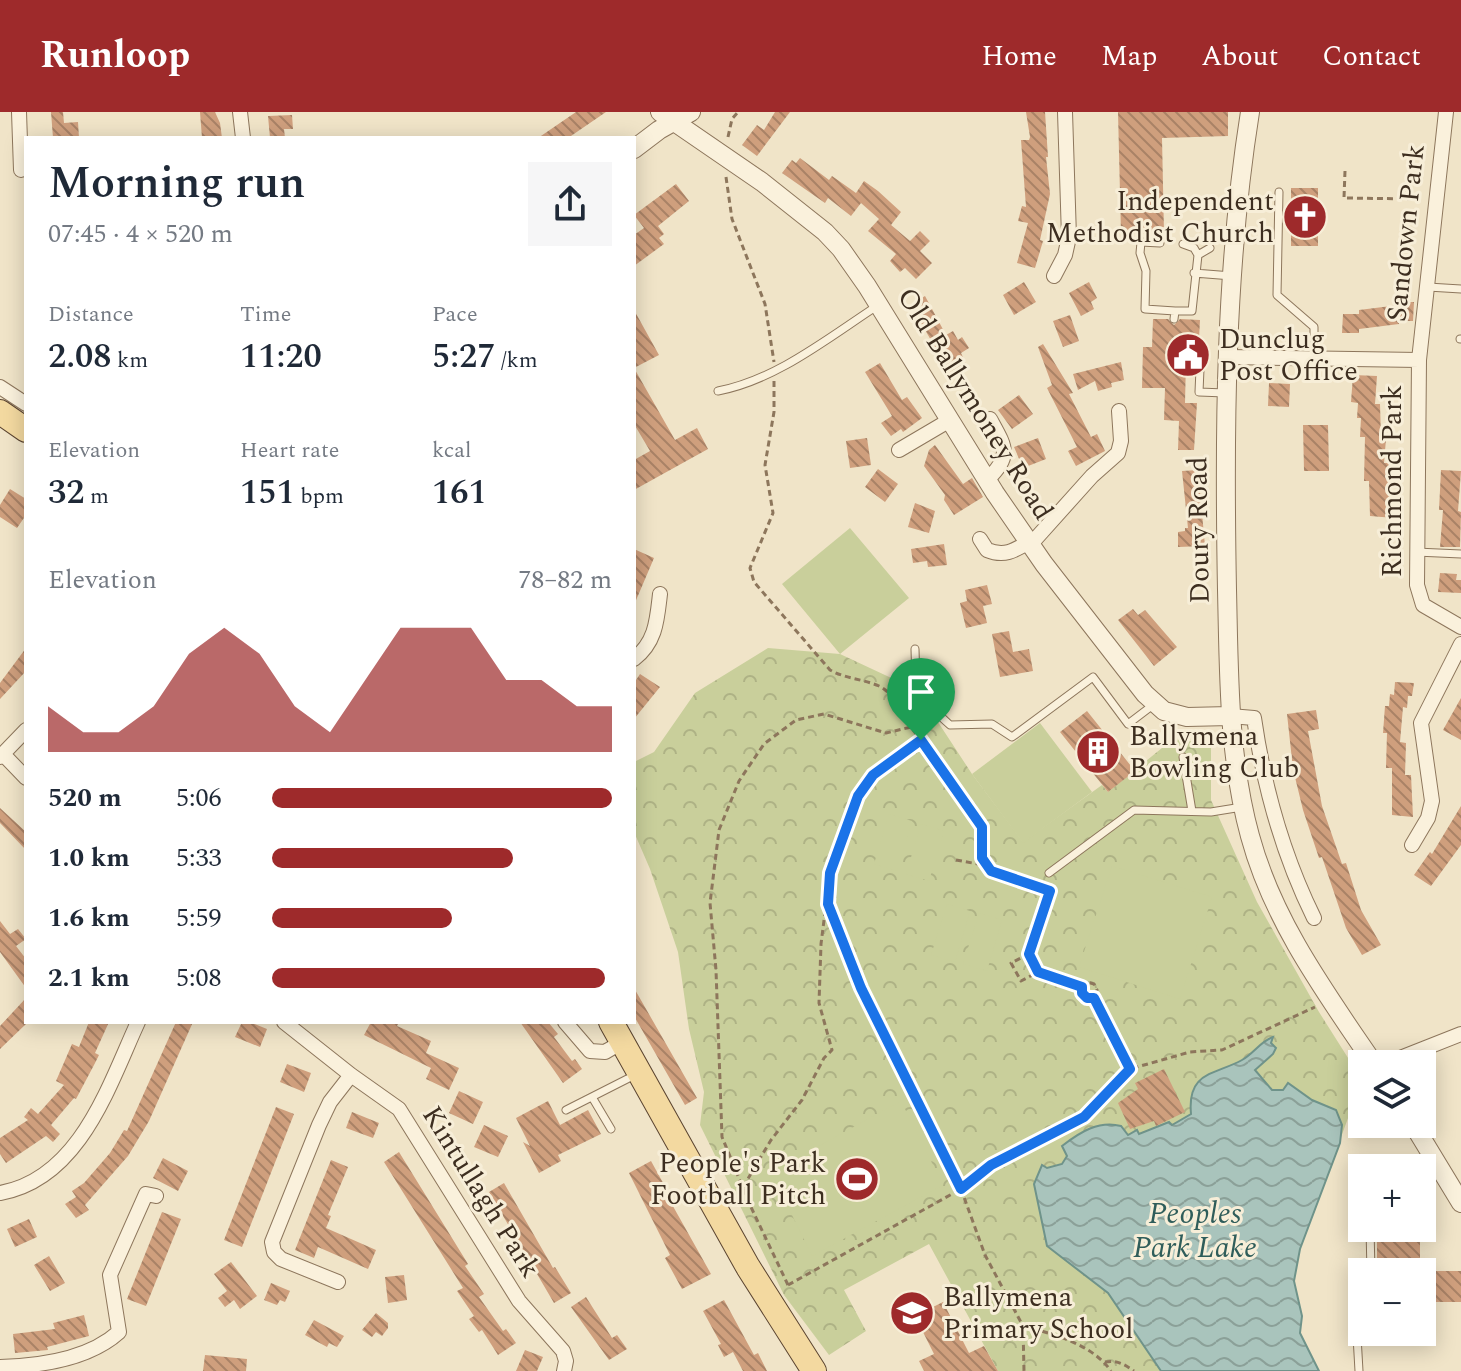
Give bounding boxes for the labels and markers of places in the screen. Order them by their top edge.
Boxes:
place label: Independent Methodist Church [1046,180,1274,255]
church icon: Independent Methodist Church [1281,193,1329,241]
place label: Dunclug Post Office [1219,318,1358,393]
public building icon: Dunclug Post Office [1164,331,1212,379]
pin [887,658,955,740]
place label: Ballymena Bowling Club [1129,715,1299,790]
building icon: Ballymena Bowling Club [1074,728,1122,776]
place label: People's Park Football Pitch [650,1142,826,1217]
sports icon: People's Park Football Pitch [833,1155,881,1203]
place label: Ballymena Primary School [943,1276,1133,1351]
school or university icon: Ballymena Primary School [888,1289,936,1337]

